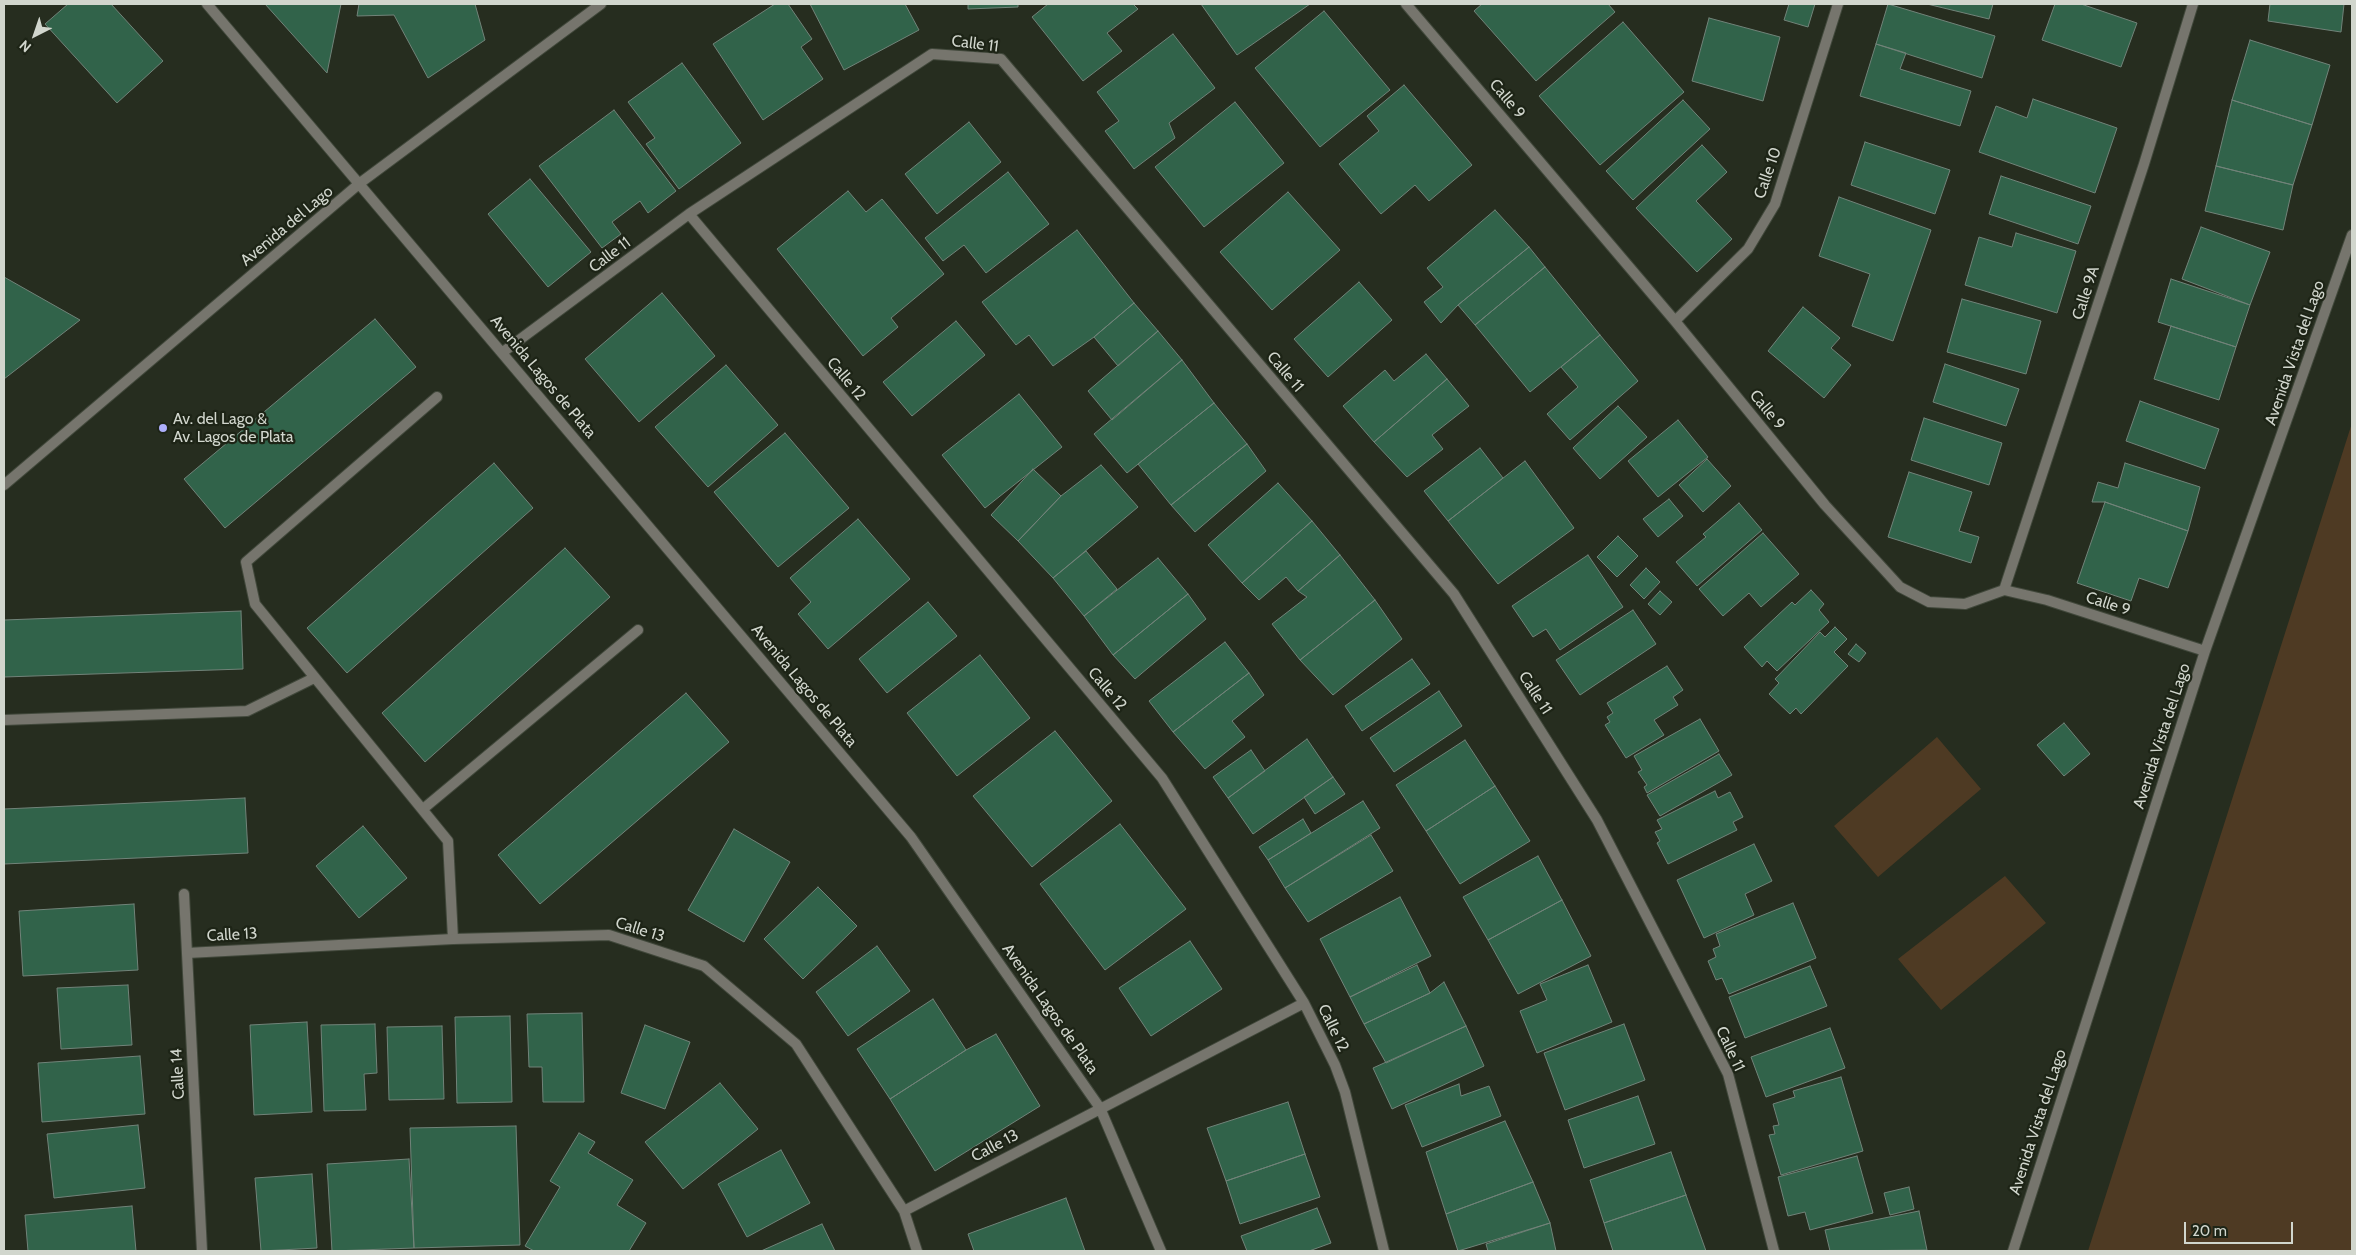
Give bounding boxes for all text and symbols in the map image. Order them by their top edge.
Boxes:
north arrow [10,10,60,60]
street label: Calle 11 [950,32,1000,56]
text: N [16,36,35,56]
street label: Calle 9 [1485,75,1529,123]
street label: Calle 10 [1750,145,1786,201]
street label: Avenida del Lago [237,182,337,270]
street label: Calle 11 [585,233,635,277]
street label: Calle 9A [2068,264,2104,322]
street label: Avenida Vista del Lago [2261,278,2329,428]
street label: Avenida Lagos de Plata [486,312,600,442]
street label: Calle 11 [1262,348,1308,396]
street label: Calle 12 [822,354,870,404]
street label: Calle 9 [1745,386,1789,434]
place label: Av. del Lago & Av. Lagos de Plata [173,409,293,447]
marker: Av. del Lago & Av. Lagos de Plata [157,422,169,434]
street label: Calle 9 [2083,588,2133,620]
street label: Avenida Lagos de Plata [747,621,861,751]
street label: Avenida Vista del Lago [2129,661,2195,811]
street label: Calle 12 [1083,664,1131,714]
street label: Calle 11 [1514,668,1556,718]
street label: Calle 13 [613,913,667,947]
street label: Calle 13 [206,924,258,946]
street label: Avenida Lagos de Plata [998,940,1102,1078]
street label: Calle 12 [1313,1001,1353,1055]
street label: Calle 11 [1711,1024,1749,1074]
street label: Avenida Vista del Lago [2005,1047,2071,1197]
street label: Calle 14 [167,1048,189,1100]
street label: Calle 13 [968,1126,1022,1166]
scale bar [2186,1212,2295,1244]
text: 20 m [2192,1222,2227,1240]

